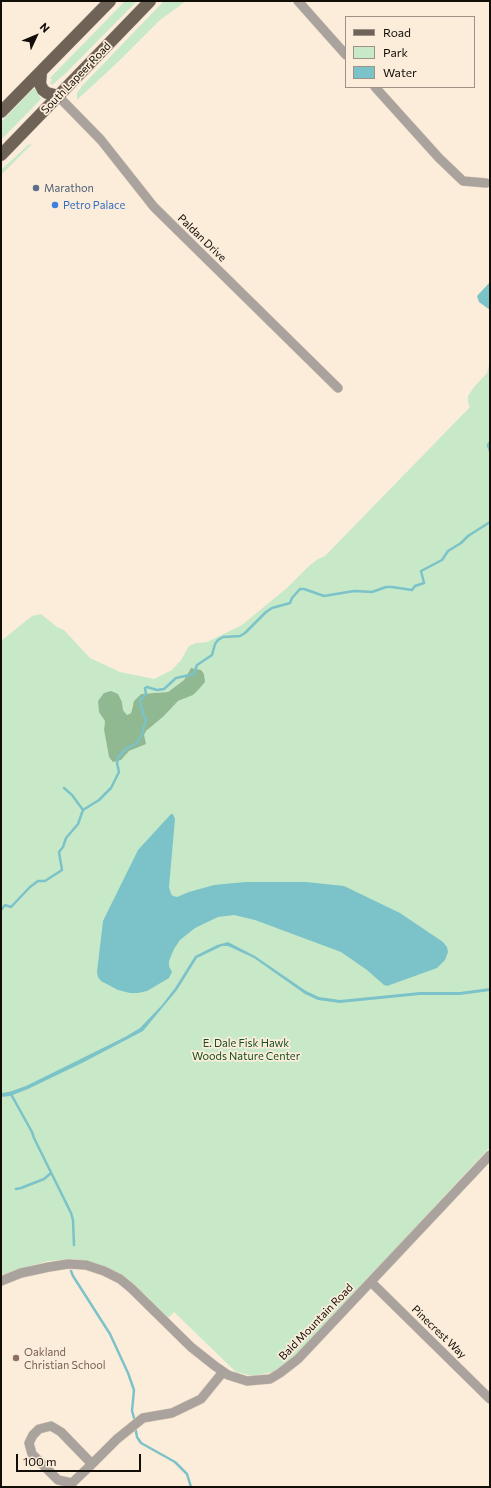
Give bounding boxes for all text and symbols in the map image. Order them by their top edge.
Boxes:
north arrow [16,16,56,56]
legend [345,16,475,88]
text: N [37,20,53,35]
text: Road [383,25,411,39]
street label: South Lapeer Road [38,39,114,117]
text: Park [383,45,408,59]
text: Water [383,65,417,79]
place label: Marathon [44,181,94,195]
marker: Marathon [31,183,41,193]
place label: Petro Palace [63,198,125,212]
marker: Petro Palace [50,200,60,210]
street label: Paldan Drive [175,212,229,264]
park label: E. Dale Fisk Hawk Woods Nature Center [192,1036,300,1062]
street label: Bald Mountain Road [276,1281,356,1363]
street label: Pinecrest Way [409,1303,469,1361]
place label: Oakland Christian School [24,1345,106,1371]
marker: Oakland Christian School [11,1353,21,1363]
scale bar [18,1446,143,1472]
text: 100 m [23,1454,57,1468]

